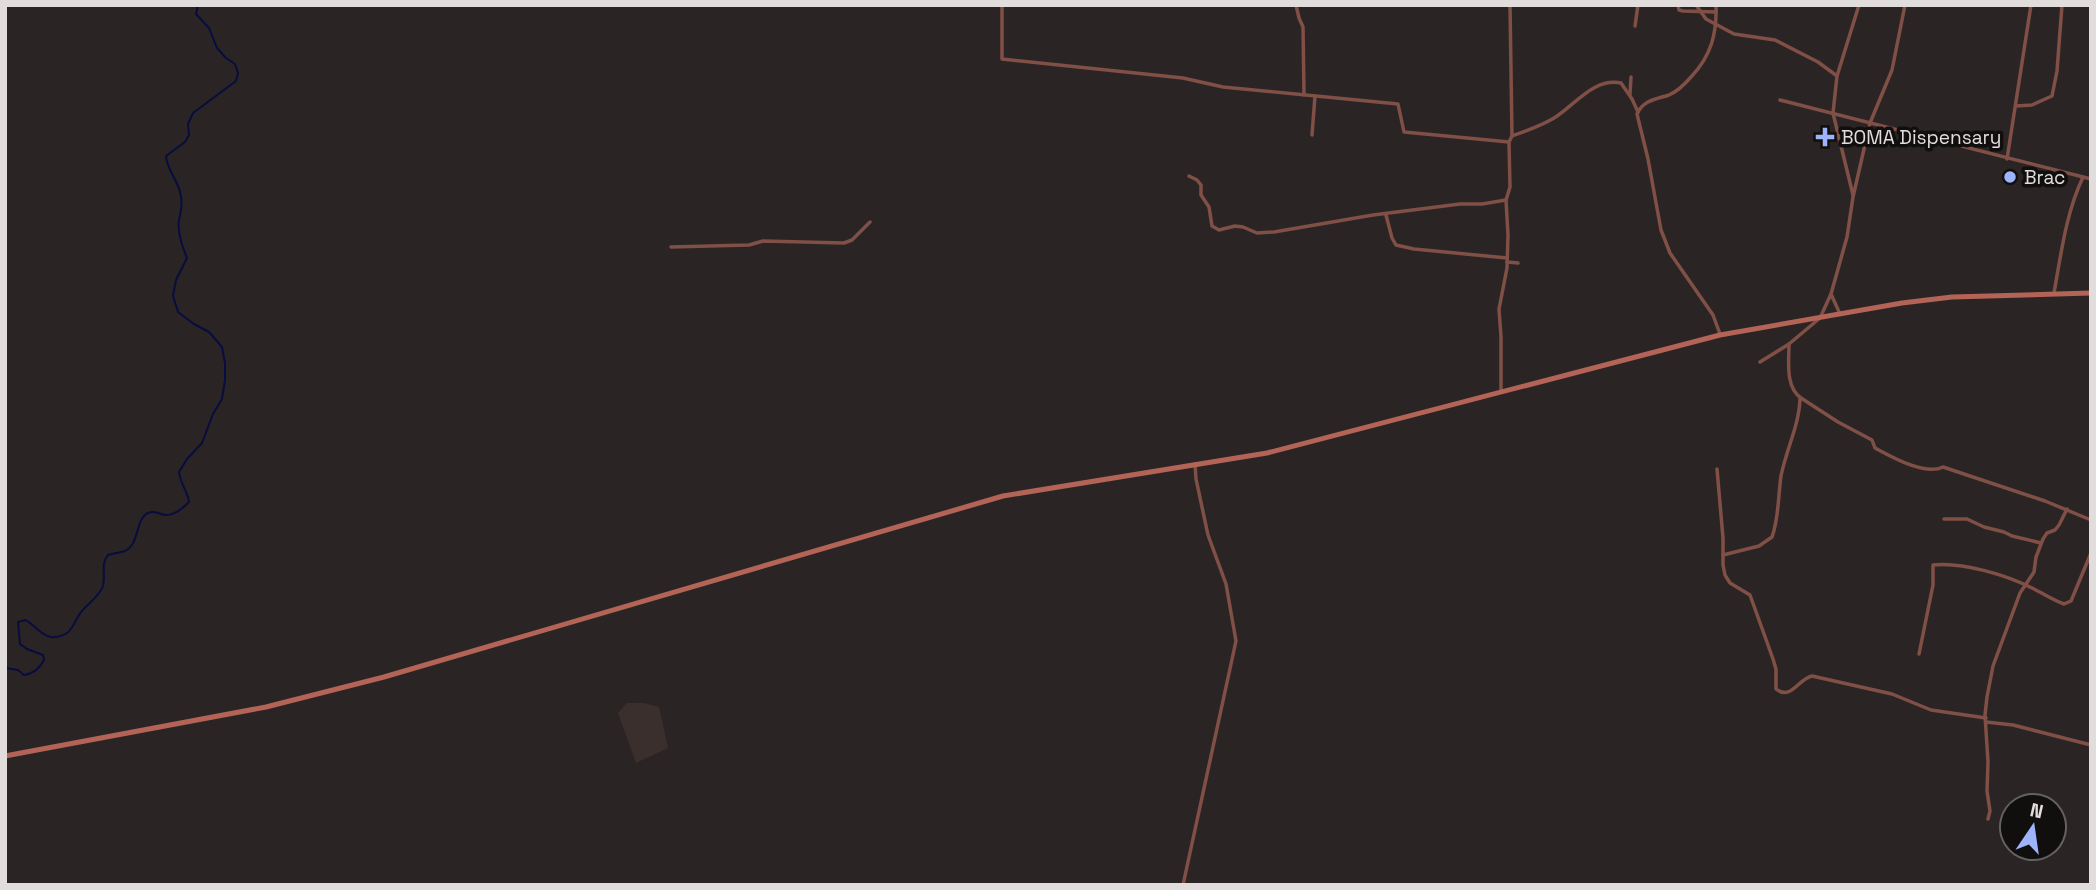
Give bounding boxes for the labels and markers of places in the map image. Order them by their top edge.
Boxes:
place label: BOMA Dispensary [1841,125,2001,150]
marker: BOMA Dispensary [1815,127,1835,147]
place label: Brac [2024,165,2065,190]
marker: Brac [2002,169,2018,185]

